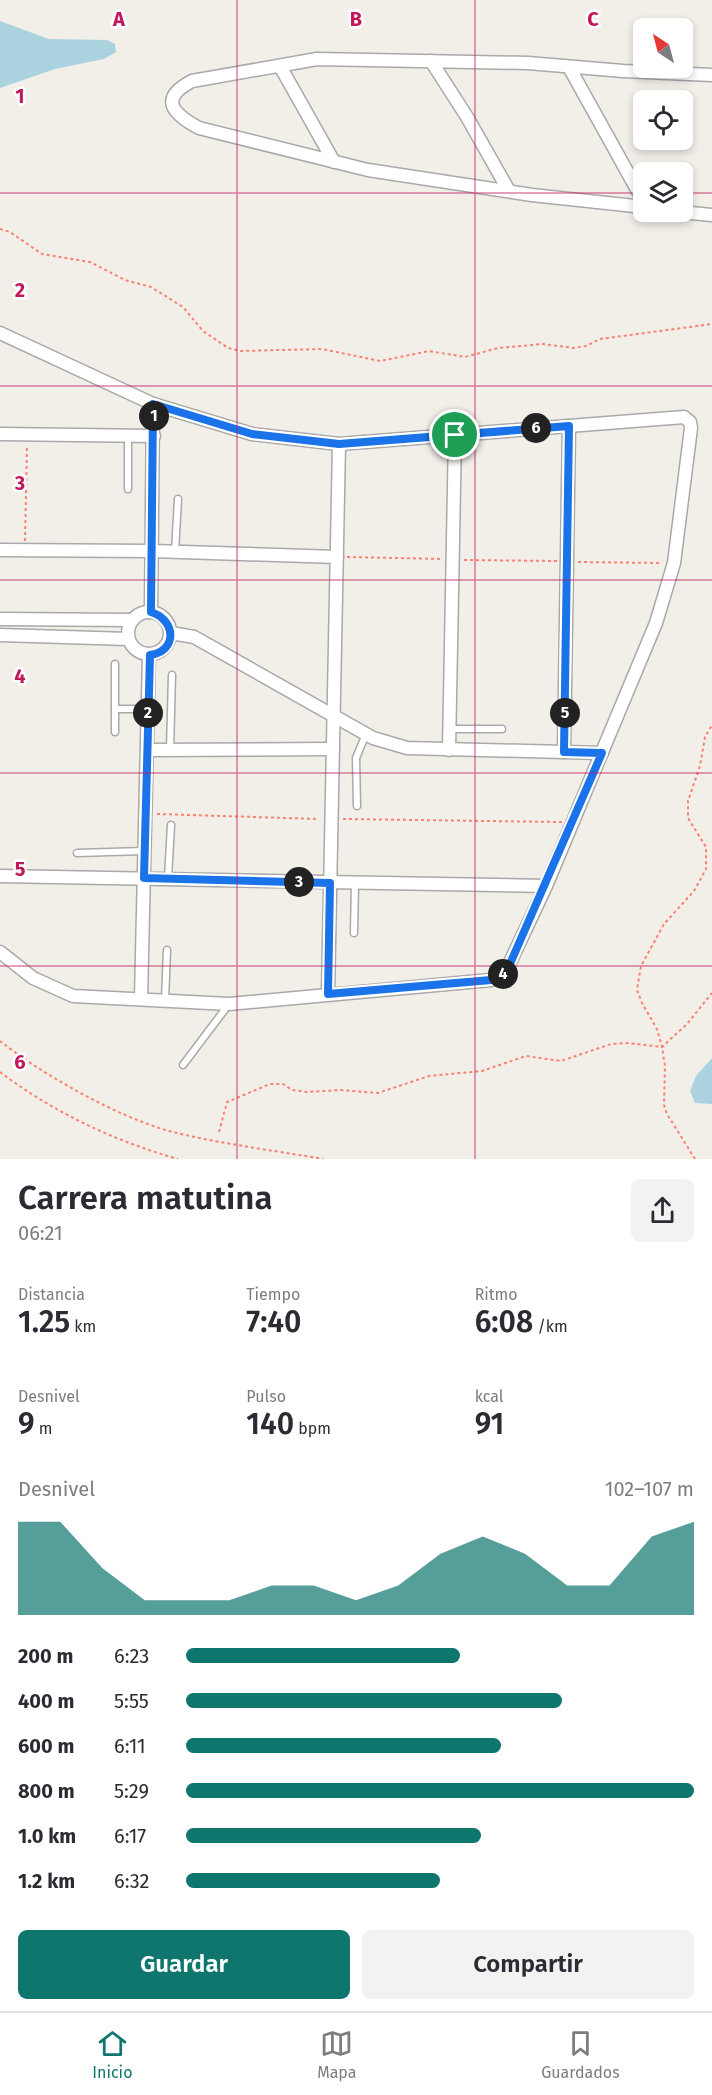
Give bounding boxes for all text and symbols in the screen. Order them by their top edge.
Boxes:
text: A [112,7,126,31]
text: B [350,7,362,31]
text: C [587,7,599,31]
north arrow [633,18,693,78]
map controls [633,18,693,222]
text: 1 [15,84,25,108]
button: locate [633,90,693,150]
button: layers [633,162,693,222]
text: 2 [15,278,25,302]
pin: 1 [139,401,169,431]
text: 1 [150,406,158,425]
pin [429,409,480,460]
pin: 6 [521,413,551,443]
icon: arrive [438,418,471,451]
text: 6 [531,418,541,437]
text: 3 [14,471,25,495]
text: 4 [14,664,26,688]
pin: 2 [133,698,163,728]
pin: 5 [550,698,580,728]
text: 2 [144,703,152,722]
text: 5 [561,703,569,722]
text: 5 [15,857,26,881]
pin: 3 [284,867,314,897]
text: 3 [295,872,303,891]
pin: 4 [488,959,518,989]
text: 4 [498,964,508,983]
text: 6 [14,1050,26,1074]
text: Carrera matutina [18,1178,273,1218]
button: share [631,1179,694,1242]
text: 06:21 [18,1221,63,1245]
text: Distancia [18,1285,85,1304]
text: Tiempo [246,1285,300,1304]
text: Ritmo [475,1285,518,1304]
text: 1.25 [18,1304,70,1340]
text: 7:40 [246,1304,301,1340]
text: 6:08 [475,1304,533,1340]
text: km [70,1317,96,1336]
text: /km [533,1317,568,1336]
text: Desnivel [18,1387,80,1406]
text: Pulso [246,1387,286,1406]
text: kcal [475,1387,503,1406]
text: 9 [18,1406,35,1442]
text: 140 [246,1406,294,1442]
text: 91 [475,1406,504,1442]
text: m [35,1419,53,1438]
text: bpm [294,1419,331,1438]
text: Desnivel [18,1477,95,1501]
text: 102–107 m [605,1477,694,1501]
text: 200 m [18,1644,73,1668]
text: 6:23 [114,1644,149,1668]
text: 400 m [18,1689,74,1713]
text: 5:55 [114,1689,149,1713]
text: 600 m [18,1734,74,1758]
text: 6:11 [114,1734,146,1758]
text: 800 m [18,1779,75,1803]
text: 5:29 [114,1779,149,1803]
text: 1.0 km [18,1824,76,1848]
text: 6:17 [114,1824,146,1848]
text: 1.2 km [18,1869,75,1893]
text: 6:32 [114,1869,149,1893]
button: Guardar [18,1930,350,1999]
button: Compartir [362,1930,694,1999]
tab: Inicio [92,2027,132,2082]
tab: Mapa [317,2027,356,2082]
tab: Guardados [541,2027,620,2082]

